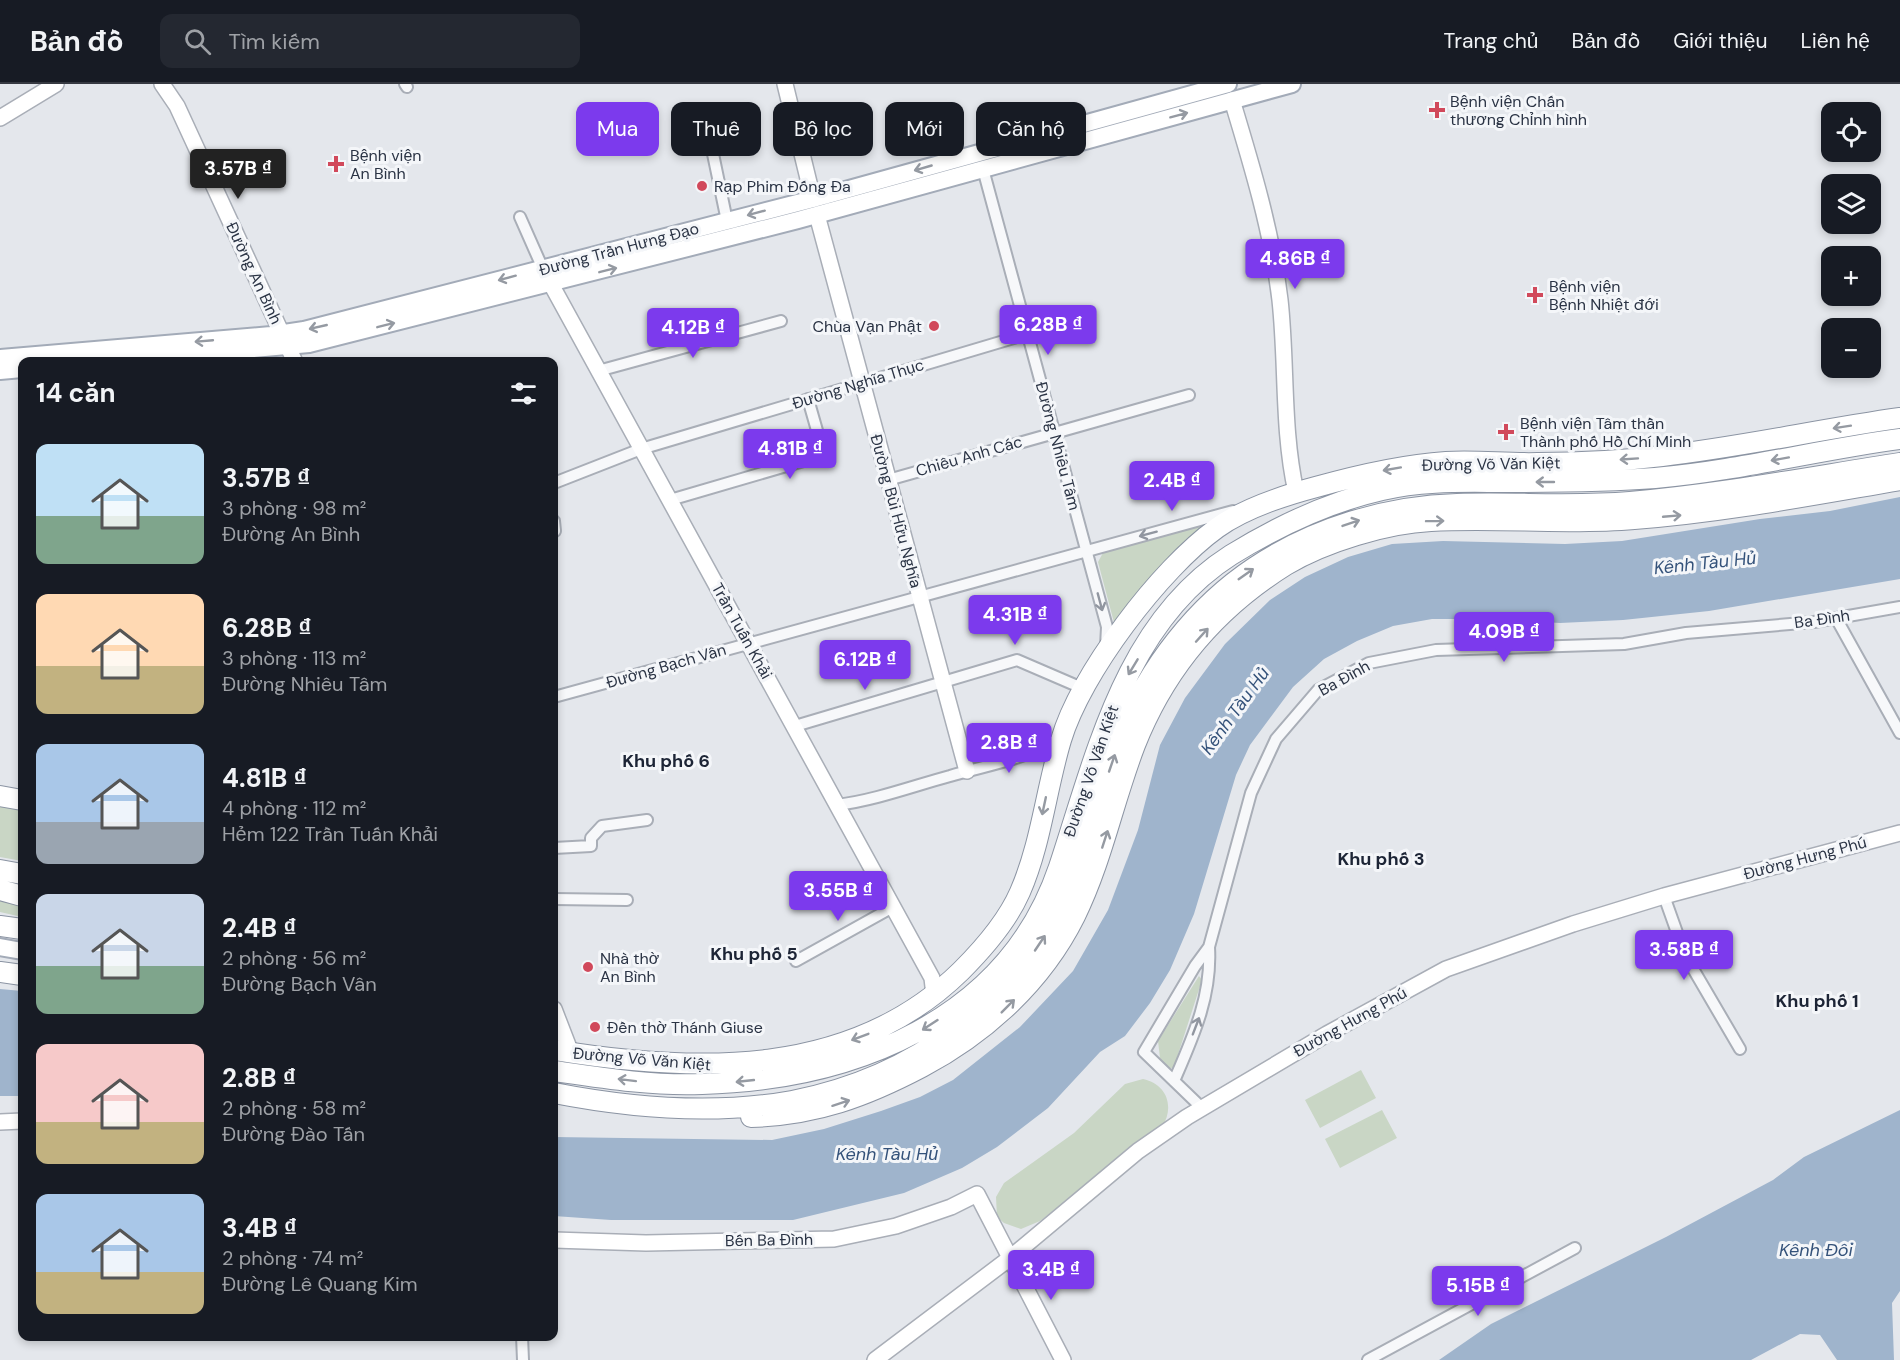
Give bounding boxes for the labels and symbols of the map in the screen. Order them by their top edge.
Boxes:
place label: Bệnh viện Chấn thương Chỉnh hình [1450,91,1587,130]
marker: Bệnh viện Chấn thương Chỉnh hình [1428,101,1446,119]
one-way arrow [1169,109,1188,120]
place label: Bệnh viện An Bình [350,145,422,184]
pin: 3.57B ₫ [183,149,293,200]
marker: Bệnh viện An Bình [327,155,345,173]
one-way arrow [914,163,933,174]
place label: Rạp Phim Đống Đa [714,176,851,197]
marker: Rạp Phim Đống Đa [695,179,709,193]
one-way arrow [747,208,766,220]
street label: Đường An Bình [221,218,287,328]
street label: Đường Trần Hưng Đạo [537,218,701,280]
pin: 4.86B ₫ [1240,239,1350,290]
one-way arrow [598,263,617,275]
one-way arrow [498,273,517,285]
place label: Bệnh viện Bệnh Nhiệt đới [1549,276,1659,315]
marker: Bệnh viện Bệnh Nhiệt đới [1526,286,1544,304]
pin: 6.28B ₫ [993,305,1103,356]
pin: 4.12B ₫ [638,308,748,359]
place label: Chùa Vạn Phật [813,316,922,337]
one-way arrow [376,319,395,331]
marker: Chùa Vạn Phật [927,319,941,333]
one-way arrow [309,322,328,333]
one-way arrow [194,336,214,347]
street label: Đường Nghĩa Thục [789,354,927,414]
street label: Đường Nhiêu Tâm [1031,379,1085,513]
place label: Bệnh viện Tâm thần Thành phố Hồ Chí Minh [1520,413,1691,452]
one-way arrow [1833,422,1853,433]
marker: Bệnh viện Tâm thần Thành phố Hồ Chí Minh [1497,423,1515,441]
pin: 4.81B ₫ [735,429,845,480]
street label: Chiêu Anh Các [913,431,1025,481]
street label: Đường Bùi Hữu Nghĩa [865,432,927,590]
street label: Đường Võ Văn Kiệt [1422,452,1560,476]
one-way arrow [1771,453,1790,464]
one-way arrow [1619,454,1639,465]
pin: 2.4B ₫ [1123,461,1221,512]
one-way arrow [1383,464,1403,475]
one-way arrow [1535,476,1555,488]
one-way arrow [1661,510,1681,521]
one-way arrow [1341,516,1360,527]
one-way arrow [1425,516,1444,527]
one-way arrow [1139,528,1158,540]
water label: Kênh Tàu Hủ [1653,546,1757,580]
one-way arrow [1237,568,1253,580]
street label: Trần Tuấn Khải [707,579,777,683]
one-way arrow [1095,592,1106,611]
pin: 4.31B ₫ [960,595,1070,646]
street label: Ba Đình [1793,605,1851,633]
pin: 4.09B ₫ [1449,612,1559,663]
one-way arrow [1195,627,1209,642]
street label: Đường Bạch Vân [604,639,728,693]
pin: 6.12B ₫ [810,640,920,691]
street label: Ba Đình [1314,655,1374,701]
one-way arrow [1127,658,1139,675]
water label: Kênh Tàu Hủ [1195,662,1275,760]
street label: Đường Võ Văn Kiệt [1059,702,1123,840]
pin: 2.8B ₫ [960,723,1058,774]
district label: Khu phố 6 [622,749,710,773]
one-way arrow [1107,754,1118,772]
one-way arrow [1037,796,1049,815]
one-way arrow [1100,830,1111,849]
street label: Đường Hưng Phú [1741,831,1869,885]
district label: Khu phố 3 [1337,847,1425,871]
pin: 3.55B ₫ [783,871,893,922]
pin: 3.58B ₫ [1629,930,1739,981]
one-way arrow [1034,936,1046,952]
district label: Khu phố 5 [710,942,798,966]
place label: Nhà thờ An Bình [600,948,660,987]
marker: Nhà thờ An Bình [581,960,595,974]
street label: Đường Hưng Phú [1290,982,1410,1062]
district label: Khu phố 1 [1776,989,1858,1013]
one-way arrow [1000,998,1015,1013]
place label: Đền thờ Thánh Giuse [607,1017,763,1038]
one-way arrow [1192,1018,1203,1036]
one-way arrow [922,1019,939,1031]
marker: Đền thờ Thánh Giuse [588,1020,602,1034]
one-way arrow [852,1032,870,1043]
street label: Đường Võ Văn Kiệt [572,1042,712,1076]
one-way arrow [618,1075,638,1086]
one-way arrow [736,1076,756,1087]
one-way arrow [831,1097,850,1108]
water label: Kênh Tàu Hủ [836,1142,938,1166]
street label: Bến Ba Đình [725,1229,813,1251]
water label: Kênh Đôi [1779,1238,1854,1262]
pin: 3.4B ₫ [1002,1250,1100,1301]
pin: 5.15B ₫ [1423,1266,1533,1317]

